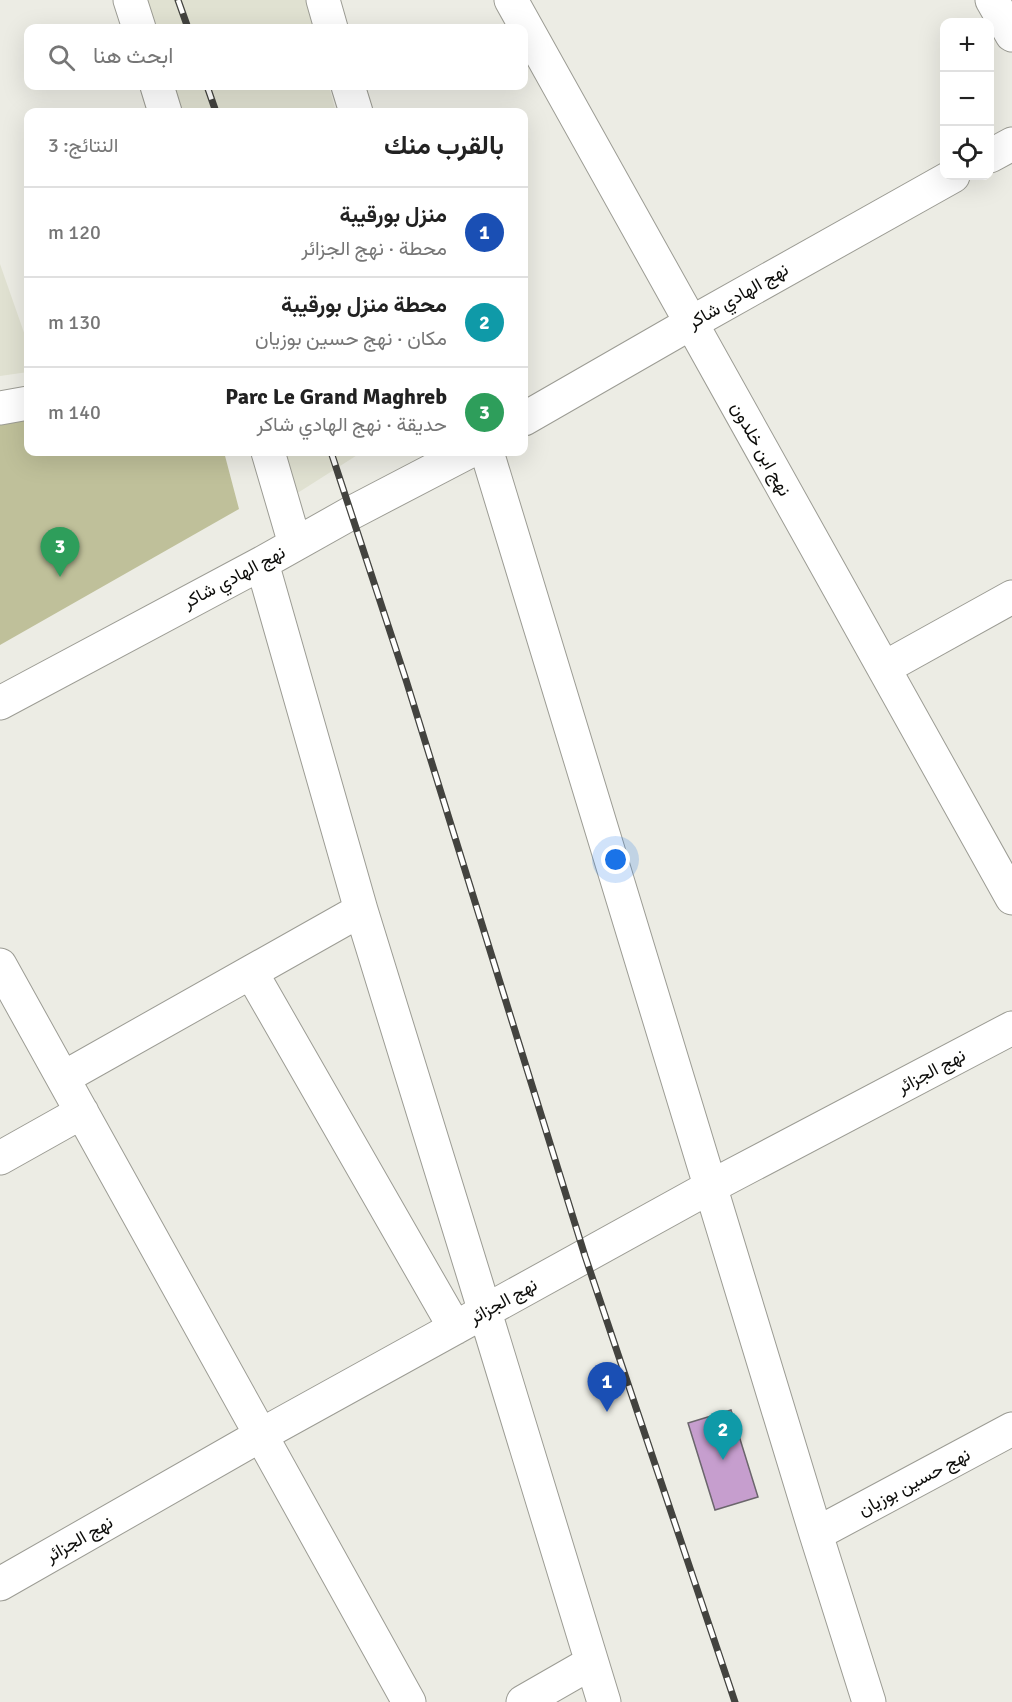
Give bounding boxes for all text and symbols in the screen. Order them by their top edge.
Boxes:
map controls [940,18,994,180]
button: + [940,18,994,72]
search box [24,24,528,90]
icon: search [45,41,78,74]
text: ابحث هنا [93,42,173,69]
button: − [940,72,994,126]
button: locate [940,126,994,180]
text: بالقرب منك [384,130,504,162]
text: النتائج: 3 [48,133,119,158]
text: منزل بورقيبة [339,201,447,228]
text: 120 m [48,220,101,245]
text: 1 [479,220,490,245]
text: محطة · نهج الجزائر [301,236,447,261]
street label: نهج الهادي شاكر [683,258,794,338]
text: محطة منزل بورقيبة [281,291,447,318]
text: 130 m [48,310,101,335]
text: 2 [479,310,490,335]
text: مكان · نهج حسين بوزيان [255,326,447,351]
text: Parc Le Grand Maghreb [225,383,447,410]
street label: نهج ابن خلدون [725,398,796,500]
text: 140 m [48,400,101,425]
text: 3 [479,400,490,425]
text: حديقة · نهج الهادي شاكر [256,412,447,437]
pin: 3 [40,528,80,577]
street label: نهج الهادي شاكر [178,541,291,617]
your location [601,845,630,874]
street label: نهج الجزائر [892,1044,970,1100]
street label: نهج الجزائر [464,1273,541,1330]
pin: 1 [588,1362,626,1412]
pin: 2 [704,1410,742,1460]
street label: نهج حسين بوزيان [854,1443,974,1522]
street label: نهج الجزائر [40,1511,117,1569]

